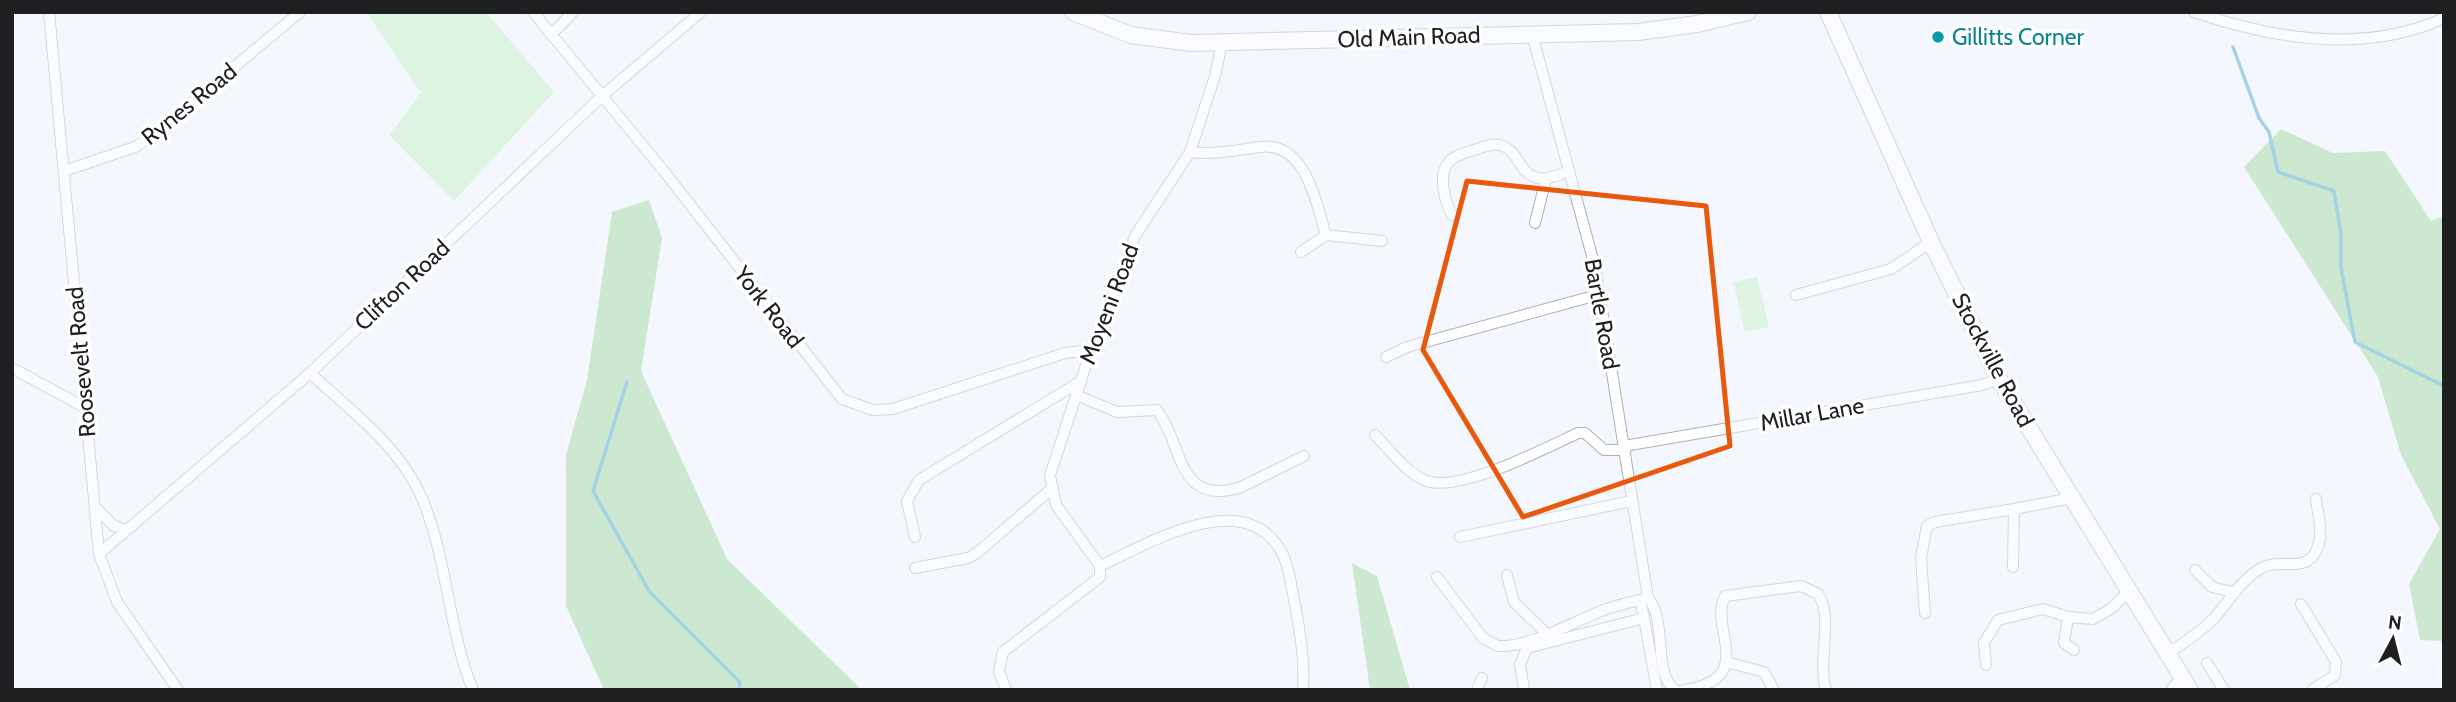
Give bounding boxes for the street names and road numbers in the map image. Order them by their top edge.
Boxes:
street label: Old Main Road [1337,21,1481,53]
street label: Rynes Road [136,57,242,151]
street label: Clifton Road [348,234,456,336]
street label: Moyeni Road [1073,240,1145,368]
street label: Bartle Road [1578,256,1626,372]
street label: York Road [728,260,810,354]
street label: Roosevelt Road [60,286,102,438]
street label: Stockville Road [1946,288,2040,432]
street label: Millar Lane [1758,391,1866,437]

